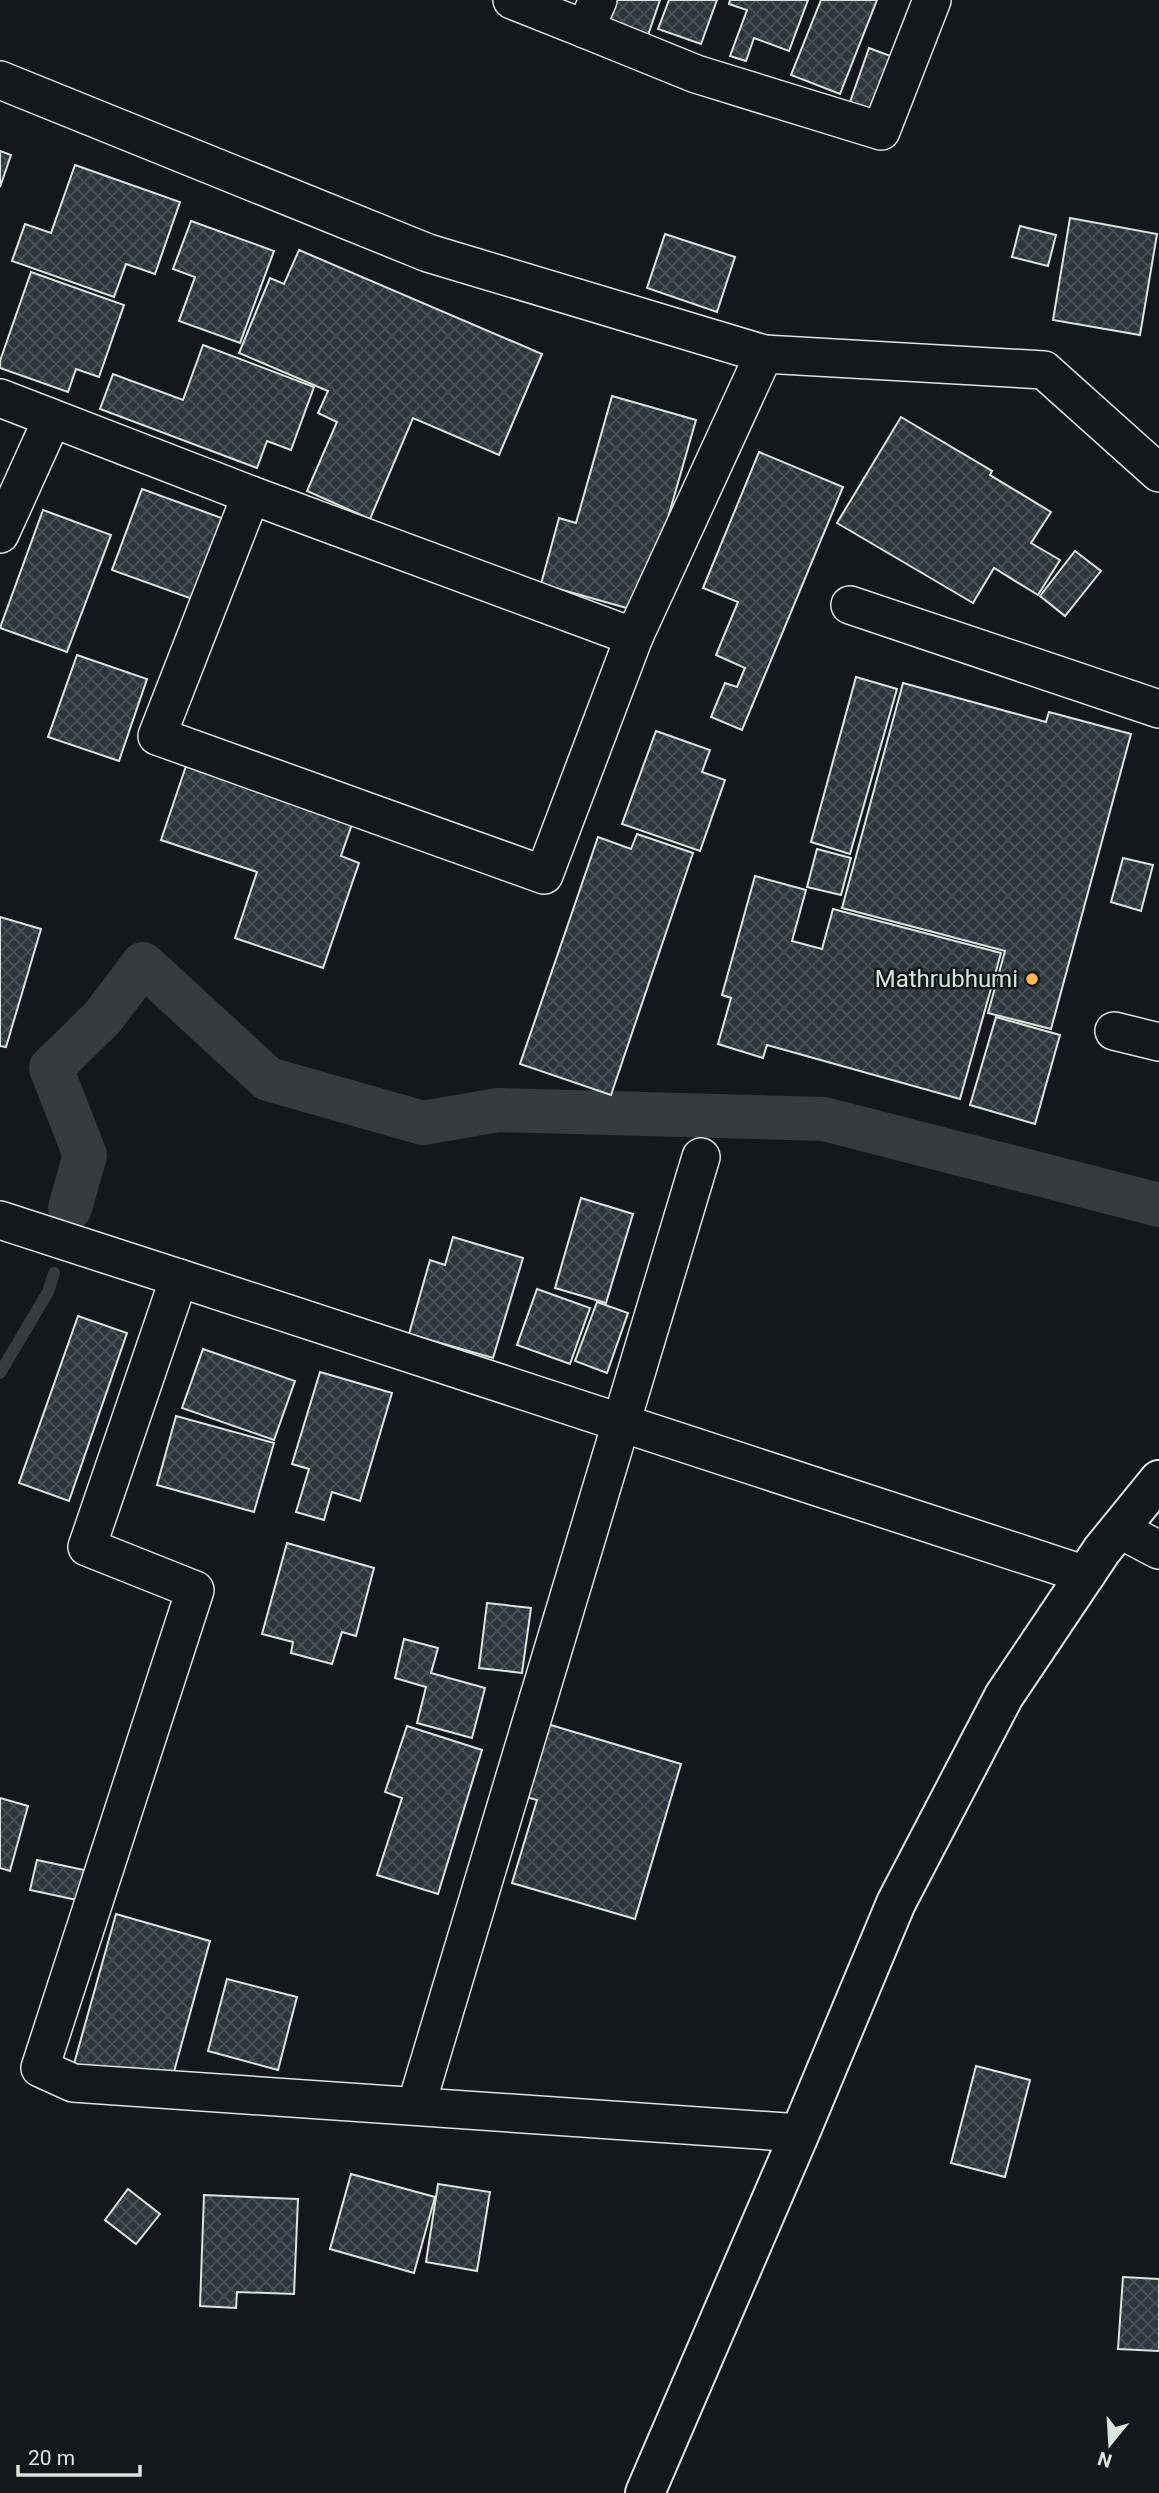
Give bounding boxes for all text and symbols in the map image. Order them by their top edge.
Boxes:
place label: Mathrubhumi [875,965,1018,993]
marker: Mathrubhumi [1024,971,1040,987]
north arrow [1075,2409,1145,2479]
scale bar [18,2434,140,2478]
text: 20 m [28,2446,75,2470]
text: N [1095,2447,1115,2473]

